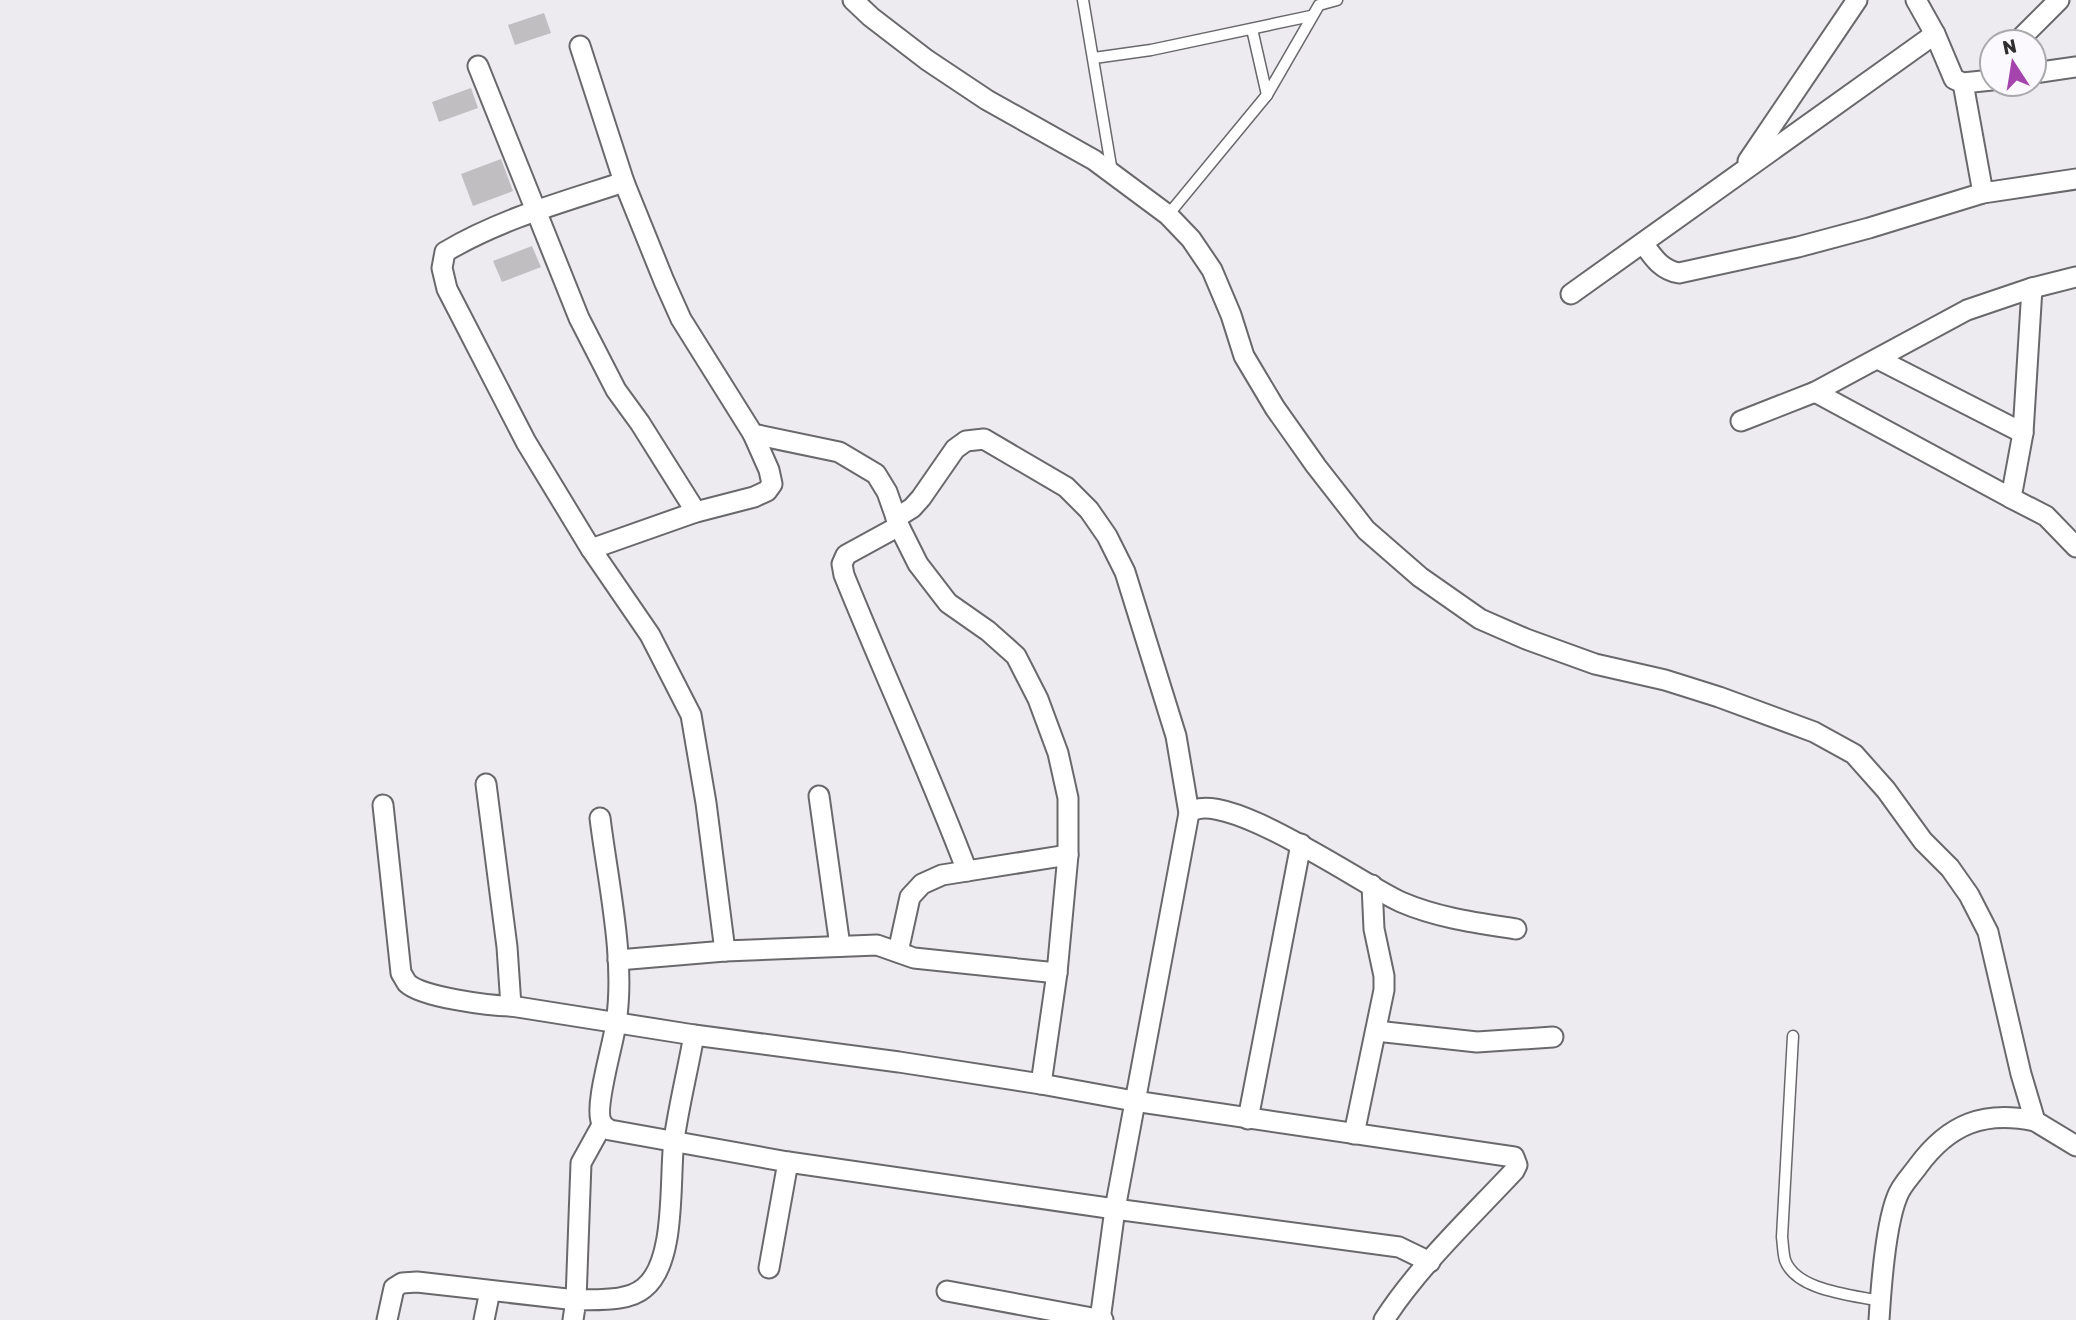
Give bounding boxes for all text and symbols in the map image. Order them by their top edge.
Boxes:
north arrow [1978,28,2048,98]
text: N [2000,34,2019,60]

